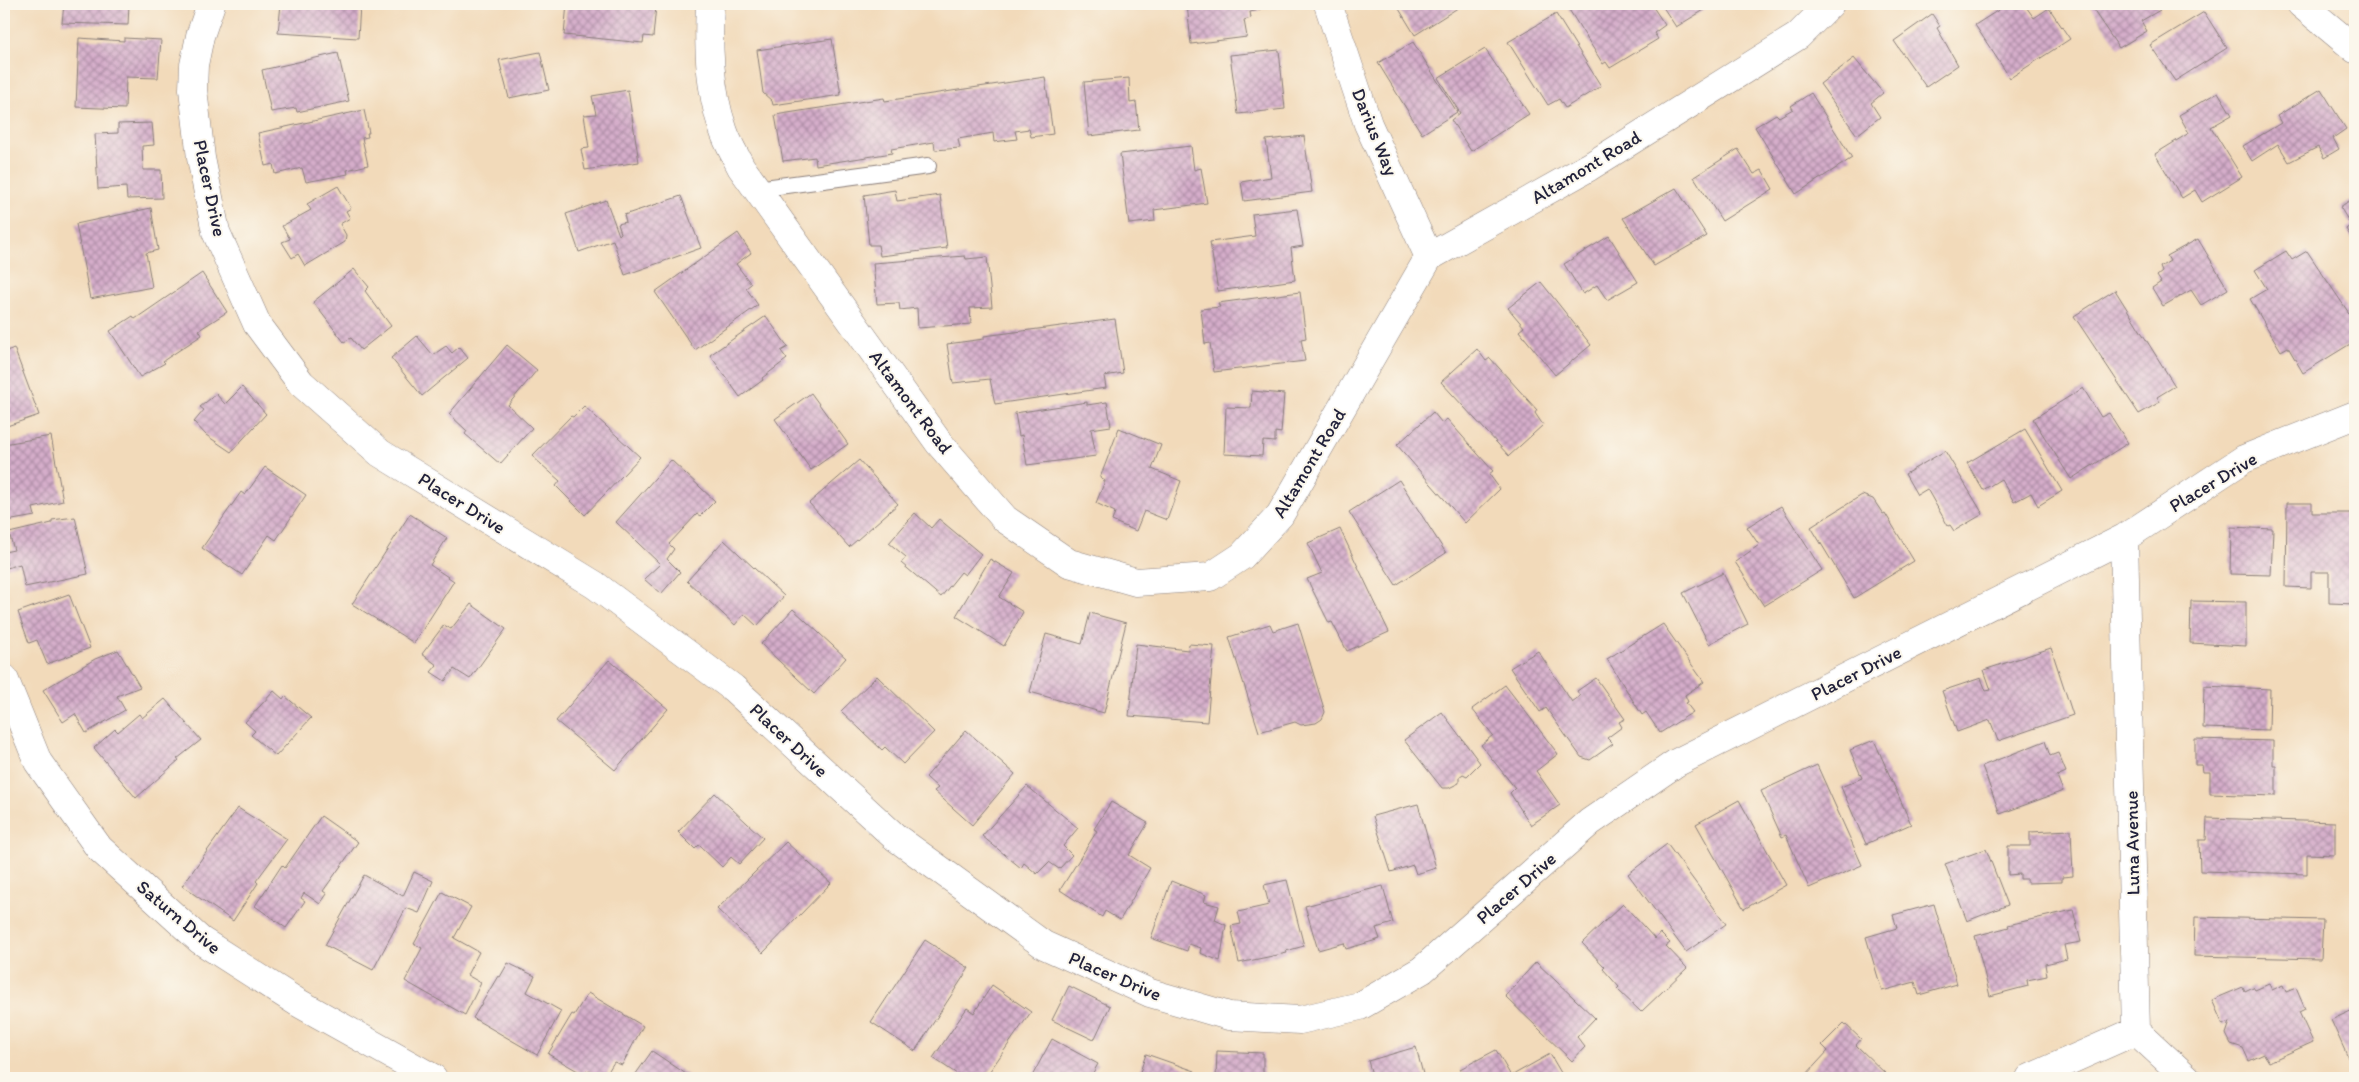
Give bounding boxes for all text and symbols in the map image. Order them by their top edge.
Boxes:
street label: Darius Way [1347,85,1403,179]
street label: Altamont Road [1527,125,1645,209]
street label: Placer Drive [189,137,231,239]
street label: Altamont Road [865,346,958,459]
street label: Altamont Road [1267,404,1351,522]
street label: Placer Drive [2165,447,2261,517]
street label: Placer Drive [414,467,510,539]
street label: Placer Drive [1807,640,1905,706]
street label: Placer Drive [745,698,833,782]
street label: Luna Avenue [2120,790,2144,896]
street label: Placer Drive [1471,847,1561,929]
street label: Saturn Drive [132,875,226,959]
street label: Placer Drive [1065,946,1165,1006]

